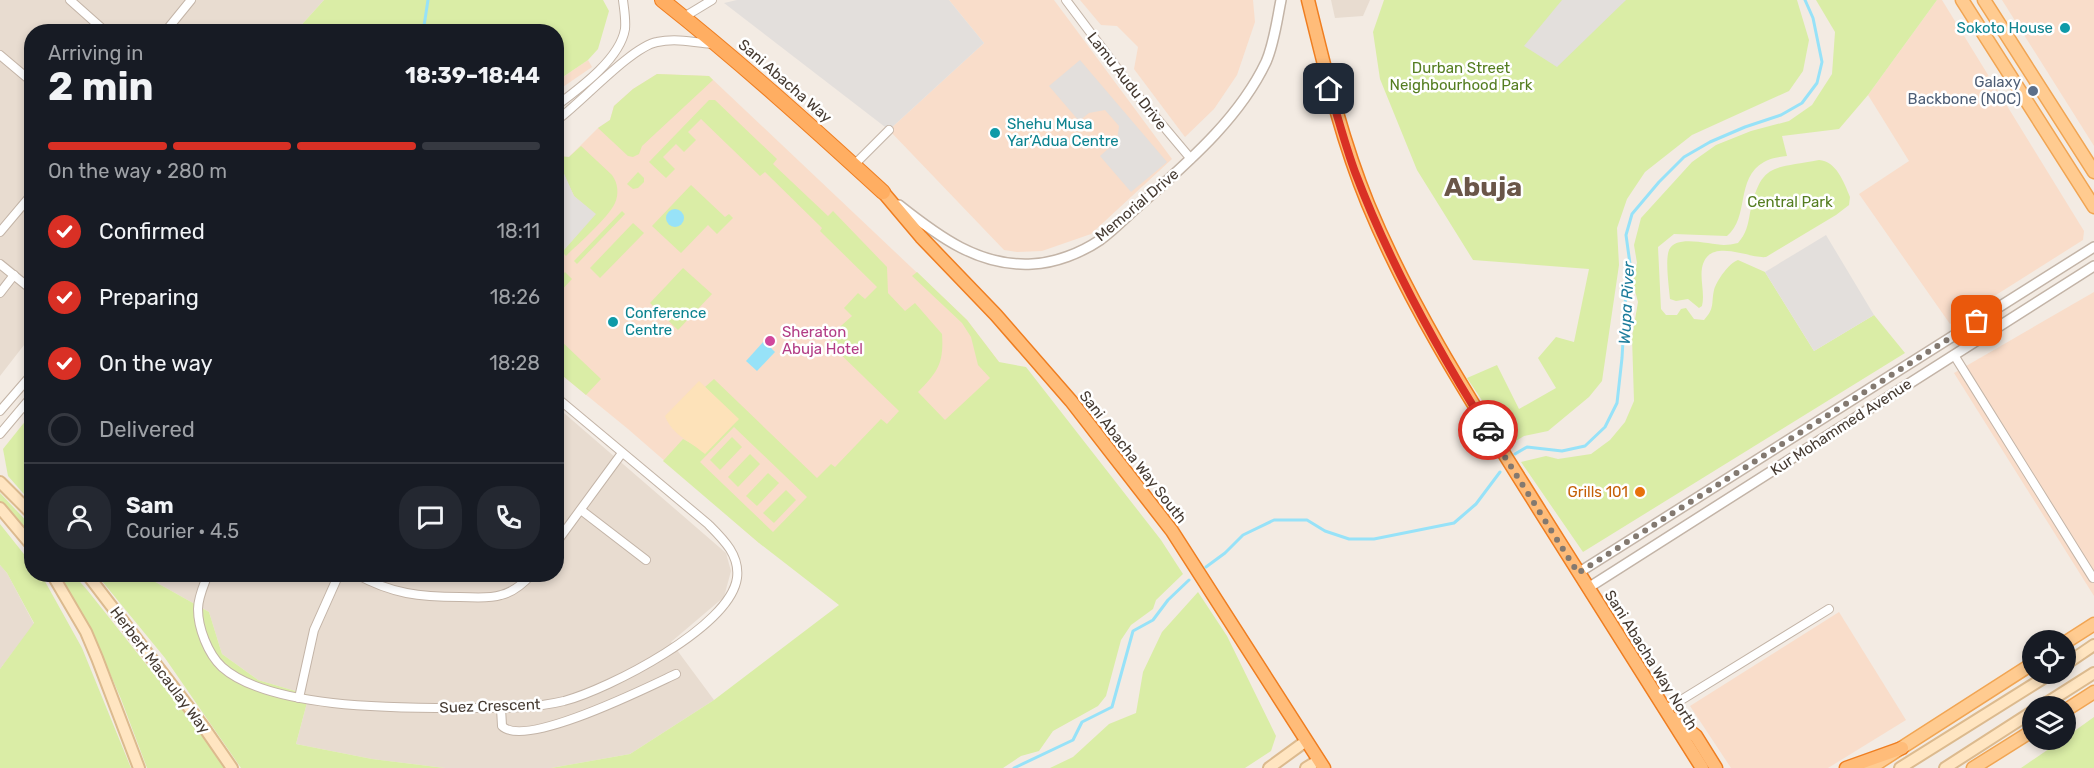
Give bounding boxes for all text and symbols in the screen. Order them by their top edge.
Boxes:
place label: Sokoto House [1957,19,2053,37]
marker: Sokoto House [2058,21,2072,35]
street label: Lamu Audu Drive [1083,29,1171,133]
street label: Sani Abacha Way [735,35,835,127]
text: Arriving in [48,41,143,65]
park label: Durban Street Neighbourhood Park [1390,59,1533,94]
text: 18:39–18:44 [405,62,540,89]
pin [1303,63,1354,114]
text: 2 min [48,64,154,110]
icon: home [1312,72,1345,105]
place label: Galaxy Backbone (NOC) [1908,73,2021,108]
marker: Galaxy Backbone (NOC) [2026,84,2040,98]
place label: Shehu Musa Yar’Adua Centre [1007,115,1119,150]
marker: Shehu Musa Yar’Adua Centre [988,126,1002,140]
text: On the way · 280 m [48,159,227,183]
street label: Memorial Drive [1092,165,1182,245]
district label: Abuja [1444,171,1522,203]
park label: Central Park [1747,193,1833,211]
icon: check [48,215,81,248]
text: Confirmed [99,218,205,245]
text: 18:11 [496,219,540,243]
water label: Wupa River [1615,260,1638,345]
icon: check [48,281,81,314]
text: Preparing [99,284,199,311]
text: 18:26 [490,285,540,309]
pin [1951,295,2002,346]
place label: Conference Centre [625,304,706,339]
icon: bag [1960,304,1993,337]
marker: Conference Centre [606,315,620,329]
place label: Sheraton Abuja Hotel [782,323,863,358]
marker: Sheraton Abuja Hotel [763,334,777,348]
icon: check [48,347,81,380]
text: On the way [99,350,213,377]
text: 18:28 [489,351,540,375]
street label: Kur Mohammed Avenue [1767,375,1915,479]
street label: Sani Abacha Way South [1076,387,1190,527]
courier [1458,400,1518,460]
icon: car [1472,414,1505,447]
text: Delivered [99,416,195,443]
place label: Grills 101 [1567,483,1628,501]
marker: Grills 101 [1633,485,1647,499]
button: person [48,486,111,549]
button: chat [399,486,462,549]
button: phone [477,486,540,549]
text: Sam [126,492,174,519]
text: Courier · 4.5 [126,519,239,543]
street label: Sani Abacha Way North [1601,587,1701,733]
street label: Herbert Macaulay Way [106,603,214,737]
map controls [2022,630,2076,750]
button: locate [2022,630,2076,684]
street label: Suez Crescent [439,695,541,717]
button: layers [2022,696,2076,750]

